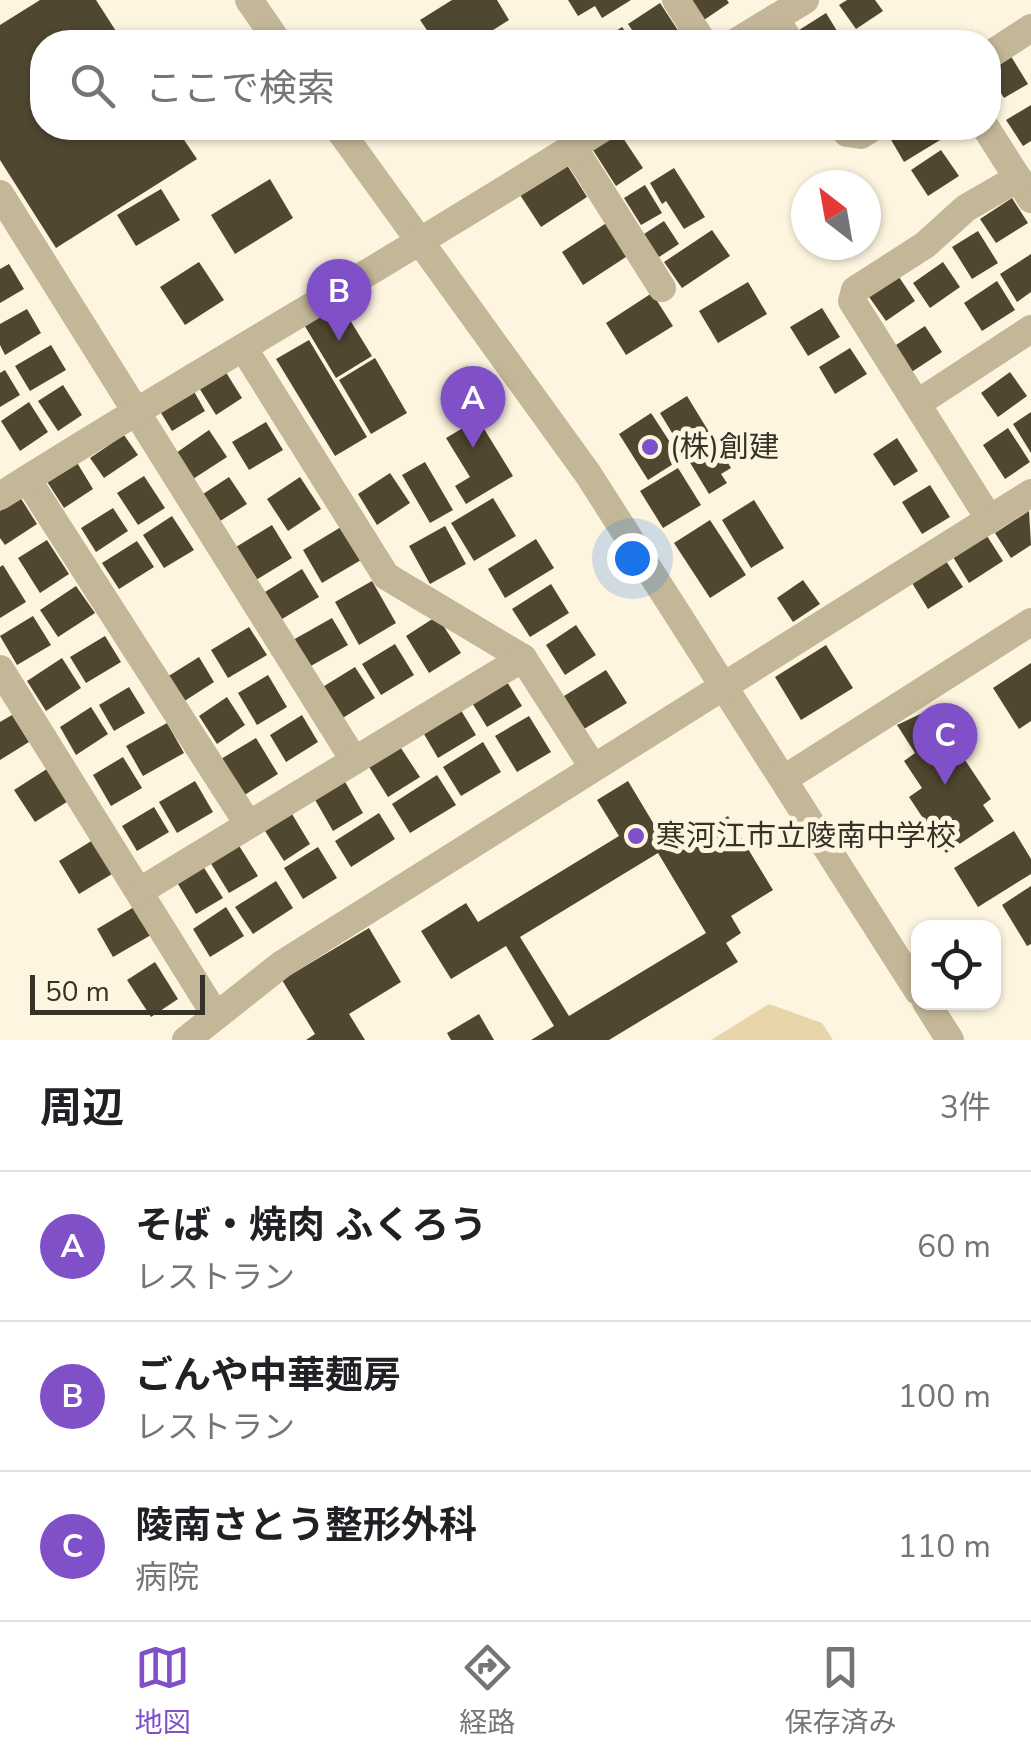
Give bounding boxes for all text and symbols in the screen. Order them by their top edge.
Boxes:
search box [30,30,1001,140]
icon: search [65,58,120,113]
text: ここで検索 [145,63,335,114]
north arrow [791,170,881,260]
pin: B [306,258,372,341]
pin: A [440,366,506,448]
place label: (株)創建 [670,427,779,468]
marker: (株)創建 [639,436,661,458]
your location [607,533,658,584]
pin: C [912,702,978,785]
place label: 寒河江市立陵南中学校 [656,816,956,857]
marker: 寒河江市立陵南中学校 [625,825,647,847]
map controls [911,920,1001,1010]
button: locate [911,920,1001,1010]
scale bar [30,970,205,1014]
text: 50 m [45,973,110,1011]
text: 周辺 [40,1080,124,1137]
text: 3件 [940,1086,991,1129]
text: そば・焼肉 ふくろう [135,1200,487,1251]
text: A [61,1225,84,1268]
text: 60 m [917,1225,991,1268]
text: レストラン [135,1256,295,1299]
text: ごんや中華麺房 [135,1350,401,1401]
text: B [61,1375,84,1418]
text: 100 m [898,1375,991,1418]
text: レストラン [135,1406,295,1449]
text: 陵南さとう整形外科 [135,1500,477,1551]
text: C [62,1525,83,1568]
text: 110 m [898,1525,991,1568]
text: 病院 [135,1556,199,1599]
tab: 地図 [134,1640,191,1742]
tab: 経路 [459,1640,516,1742]
tab: 保存済み [784,1640,897,1742]

